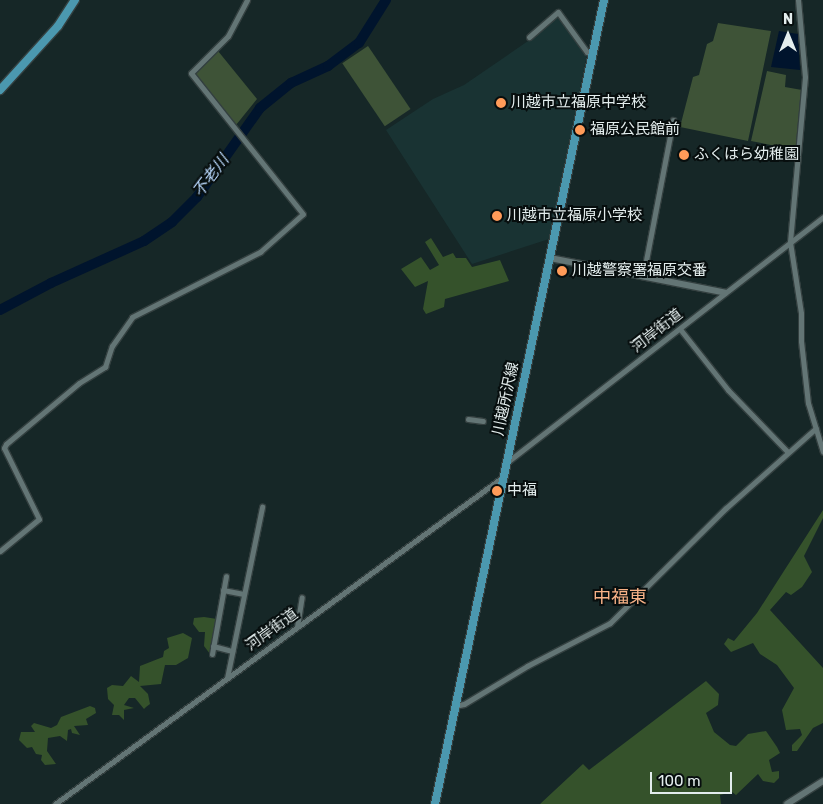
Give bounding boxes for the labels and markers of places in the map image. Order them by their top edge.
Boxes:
place label: 川越市立福原中学校 [511,94,646,112]
marker: 川越市立福原中学校 [495,97,507,109]
place label: 福原公民館前 [590,121,680,139]
marker: 福原公民館前 [574,124,586,136]
place label: ふくはら幼稚園 [694,146,799,164]
marker: ふくはら幼稚園 [678,149,690,161]
place label: 川越市立福原小学校 [507,207,642,225]
marker: 川越市立福原小学校 [491,210,503,222]
place label: 川越警察署福原交番 [572,262,707,280]
marker: 川越警察署福原交番 [556,265,568,277]
place label: 中福 [507,482,537,500]
marker: 中福 [491,485,503,497]

